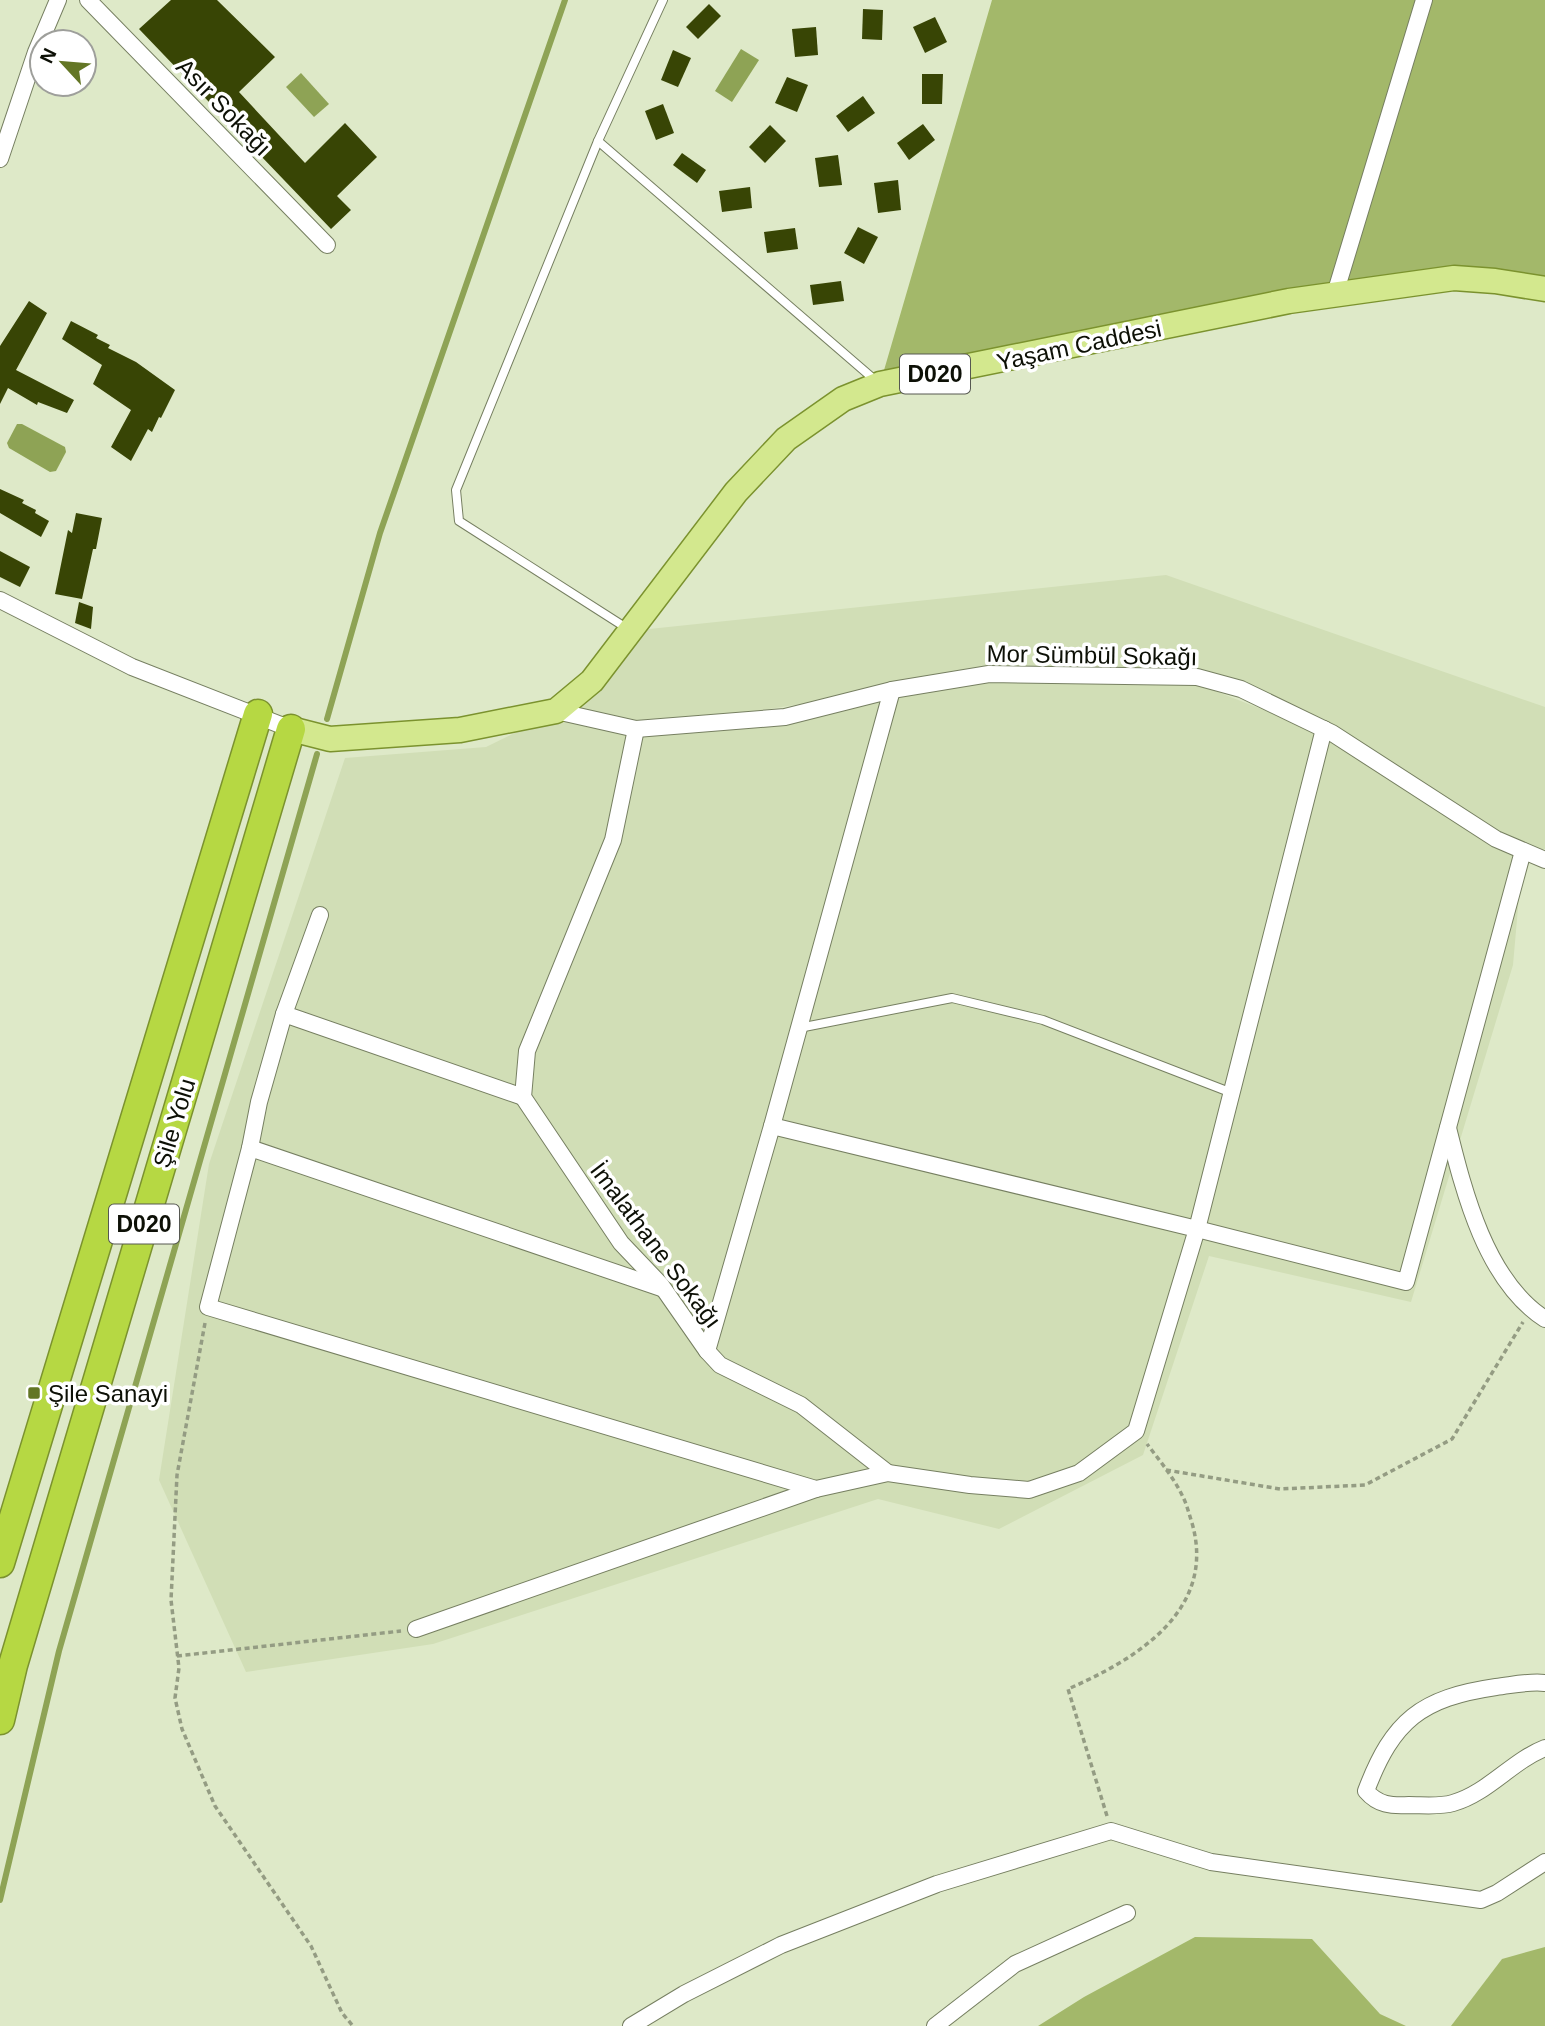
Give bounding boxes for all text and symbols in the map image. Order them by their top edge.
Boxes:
north arrow [28,28,98,98]
text: N [36,45,61,67]
street label: Asır Sokağı [171,53,277,161]
street label: Yaşam Caddesi [994,314,1164,376]
road number: D020 [900,354,970,394]
street label: Mor Sümbül Sokağı [986,640,1198,670]
street label: Şile Yolu [148,1075,200,1171]
street label: İmalathane Sokağı [585,1157,727,1333]
road number: D020 [109,1204,179,1244]
place label: Şile Sanayi [48,1380,168,1407]
marker: Şile Sanayi [26,1385,42,1401]

